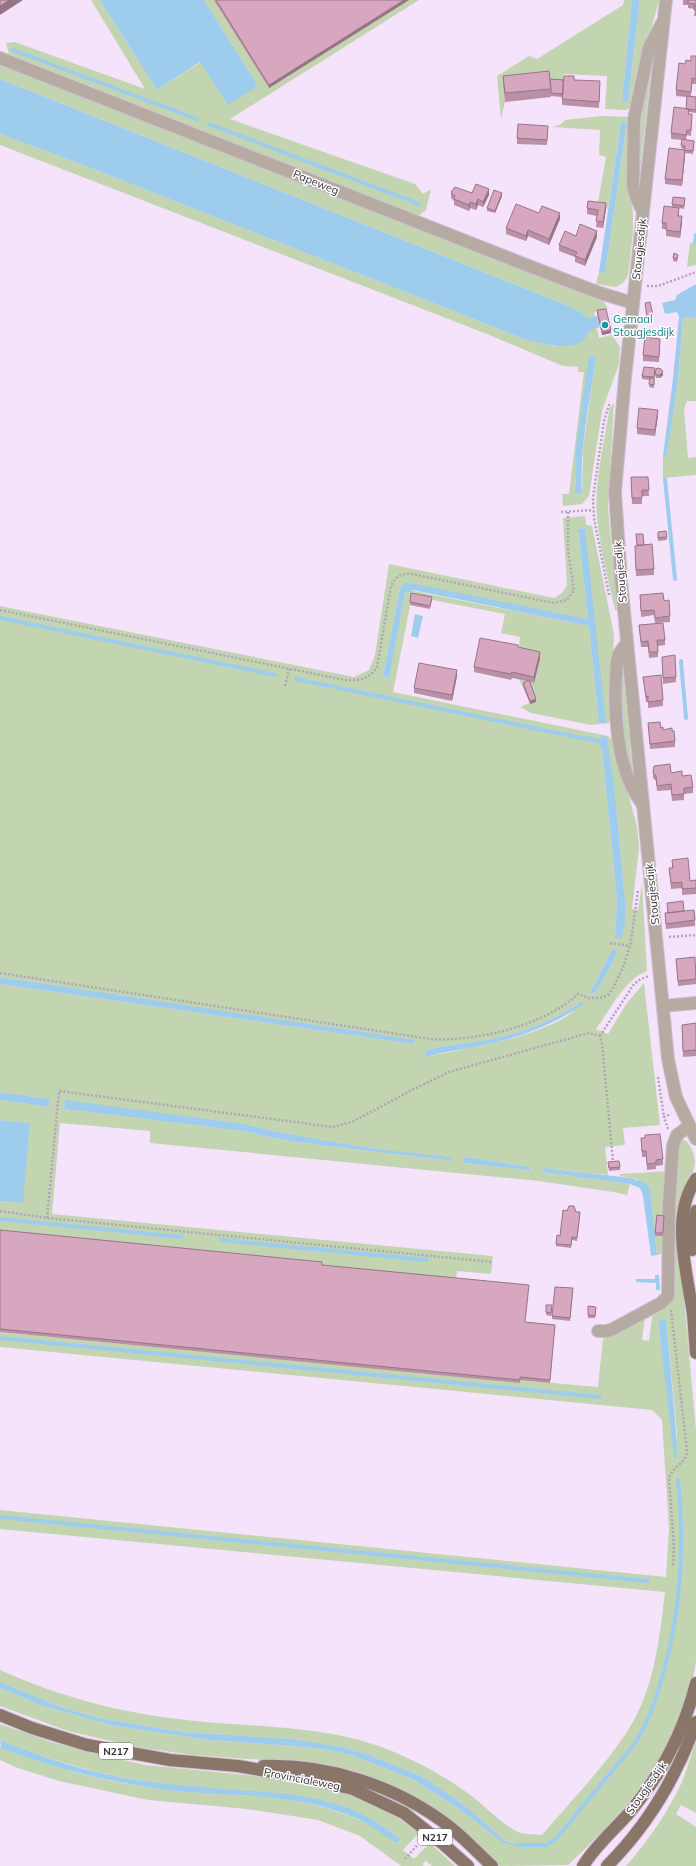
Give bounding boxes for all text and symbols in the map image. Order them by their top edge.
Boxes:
street label: Papeweg [291,166,341,198]
street label: Stougjesdijk [629,217,649,280]
place label: Gemaal Stougjesdijk [613,312,675,339]
marker: Gemaal Stougjesdijk [600,320,610,330]
street label: Stougjesdijk [610,540,630,603]
street label: Stougjesdijk [642,862,662,925]
road number: N217 [99,1743,133,1759]
street label: Stougjesdijk [623,1759,670,1817]
street label: Provincialeweg [263,1765,341,1793]
road number: N217 [418,1829,452,1845]

